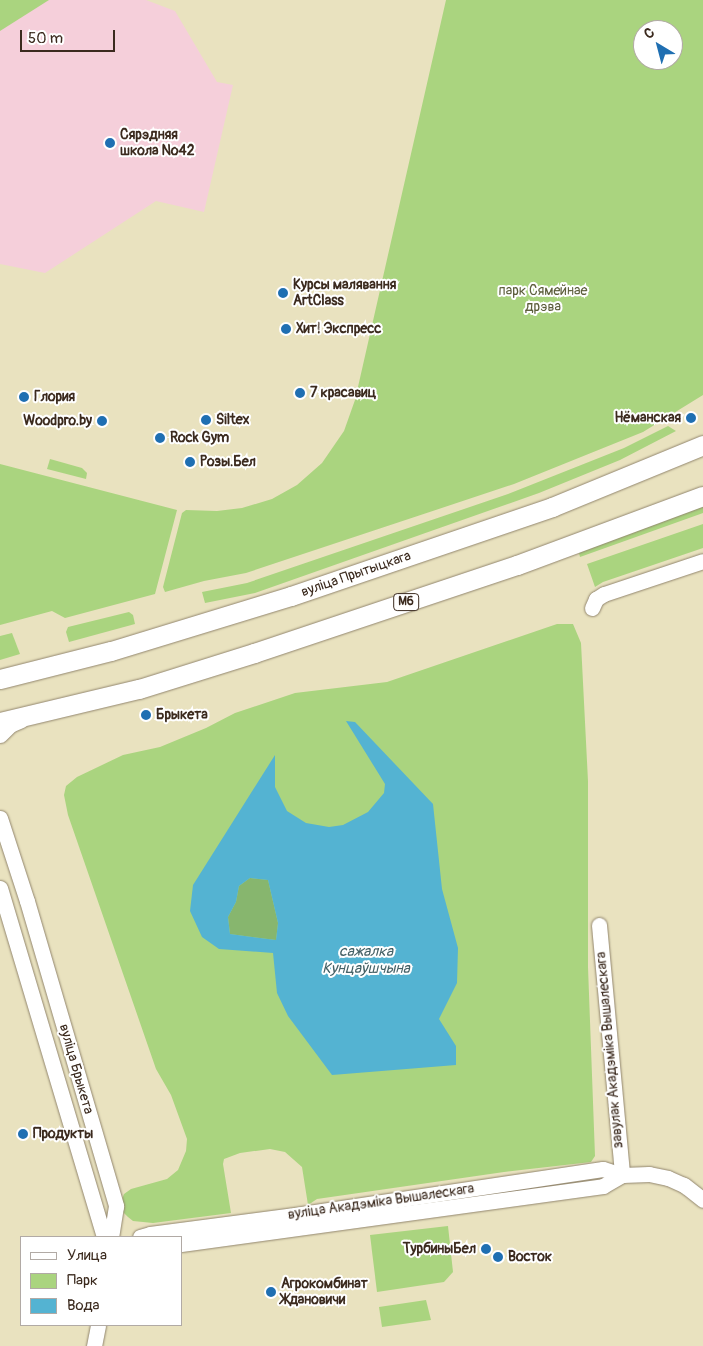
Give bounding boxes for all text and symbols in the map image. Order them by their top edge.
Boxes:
scale bar [22,20,118,52]
north arrow [633,20,683,70]
text: С [641,24,658,43]
text: 50 m [28,29,63,48]
place label: Сярэдняя школа №42 [120,127,194,160]
marker: Сярэдняя школа №42 [104,137,116,149]
place label: Курсы малявання ArtClass [293,277,396,310]
park label: парк Сямейнае дрэва [499,283,587,316]
marker: Курсы малявання ArtClass [277,287,289,299]
place label: Хит! Экспресс [296,321,381,337]
marker: Хит! Экспресс [280,323,292,335]
place label: 7 красавиц [310,385,376,401]
marker: 7 красавиц [294,387,306,399]
place label: Глория [34,389,75,405]
marker: Глория [18,391,30,403]
place label: Нёманская [614,410,681,426]
place label: Siltex [216,412,250,428]
marker: Нёманская [685,412,697,424]
place label: Woodpro.by [23,413,92,429]
marker: Siltex [200,414,212,426]
marker: Woodpro.by [96,415,108,427]
place label: Rock Gym [170,430,229,446]
marker: Rock Gym [154,432,166,444]
place label: Розы.Бел [200,454,256,470]
marker: Розы.Бел [184,456,196,468]
street label: вуліца Прытыцкага [299,547,413,601]
road number: М6 [392,592,420,612]
place label: Брыкета [156,707,208,723]
marker: Брыкета [140,709,152,721]
water label: сажалка Кунцаўшчына [322,942,410,977]
street label: завулак Акадэміка Вышалескага [593,951,627,1149]
street label: вуліца Брыкета [55,1022,97,1116]
place label: Продукты [33,1126,93,1142]
marker: Продукты [17,1128,29,1140]
street label: вуліца Акадэміка Вышалескага [287,1181,475,1223]
legend [20,1236,182,1326]
place label: ТурбиныБел [403,1241,476,1257]
marker: ТурбиныБел [480,1243,492,1255]
text: Улица [67,1246,107,1265]
place label: Восток [508,1249,552,1265]
marker: Восток [492,1251,504,1263]
text: Парк [67,1271,98,1290]
place label: Агрокомбинат Ждановичи [281,1276,368,1308]
marker: Агрокомбинат Ждановичи [265,1286,277,1298]
text: Вода [67,1296,100,1315]

